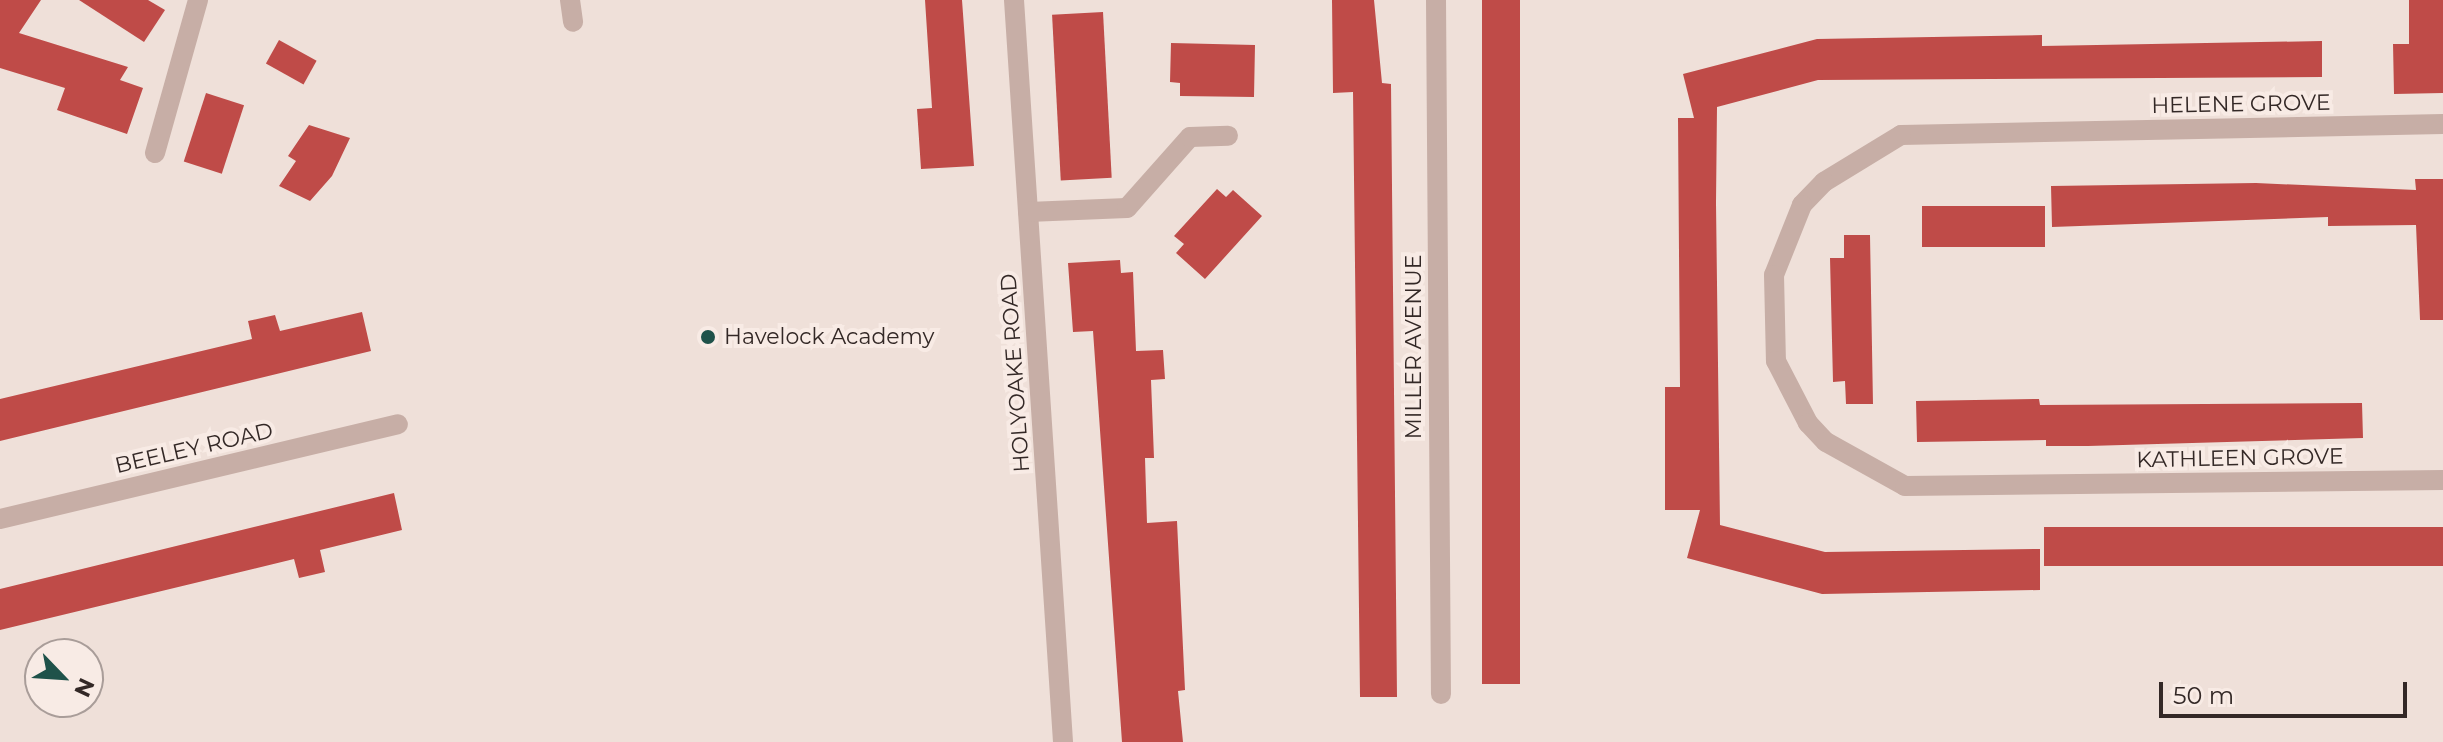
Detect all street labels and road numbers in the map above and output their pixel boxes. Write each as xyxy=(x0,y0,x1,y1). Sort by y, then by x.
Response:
street label: HELENE GROVE xyxy=(2151,89,2331,119)
street label: MILLER AVENUE xyxy=(1401,255,1427,439)
street label: HOLYOAKE ROAD xyxy=(995,273,1035,473)
street label: BEELEY ROAD xyxy=(112,417,276,479)
street label: KATHLEEN GROVE xyxy=(2136,443,2344,473)

